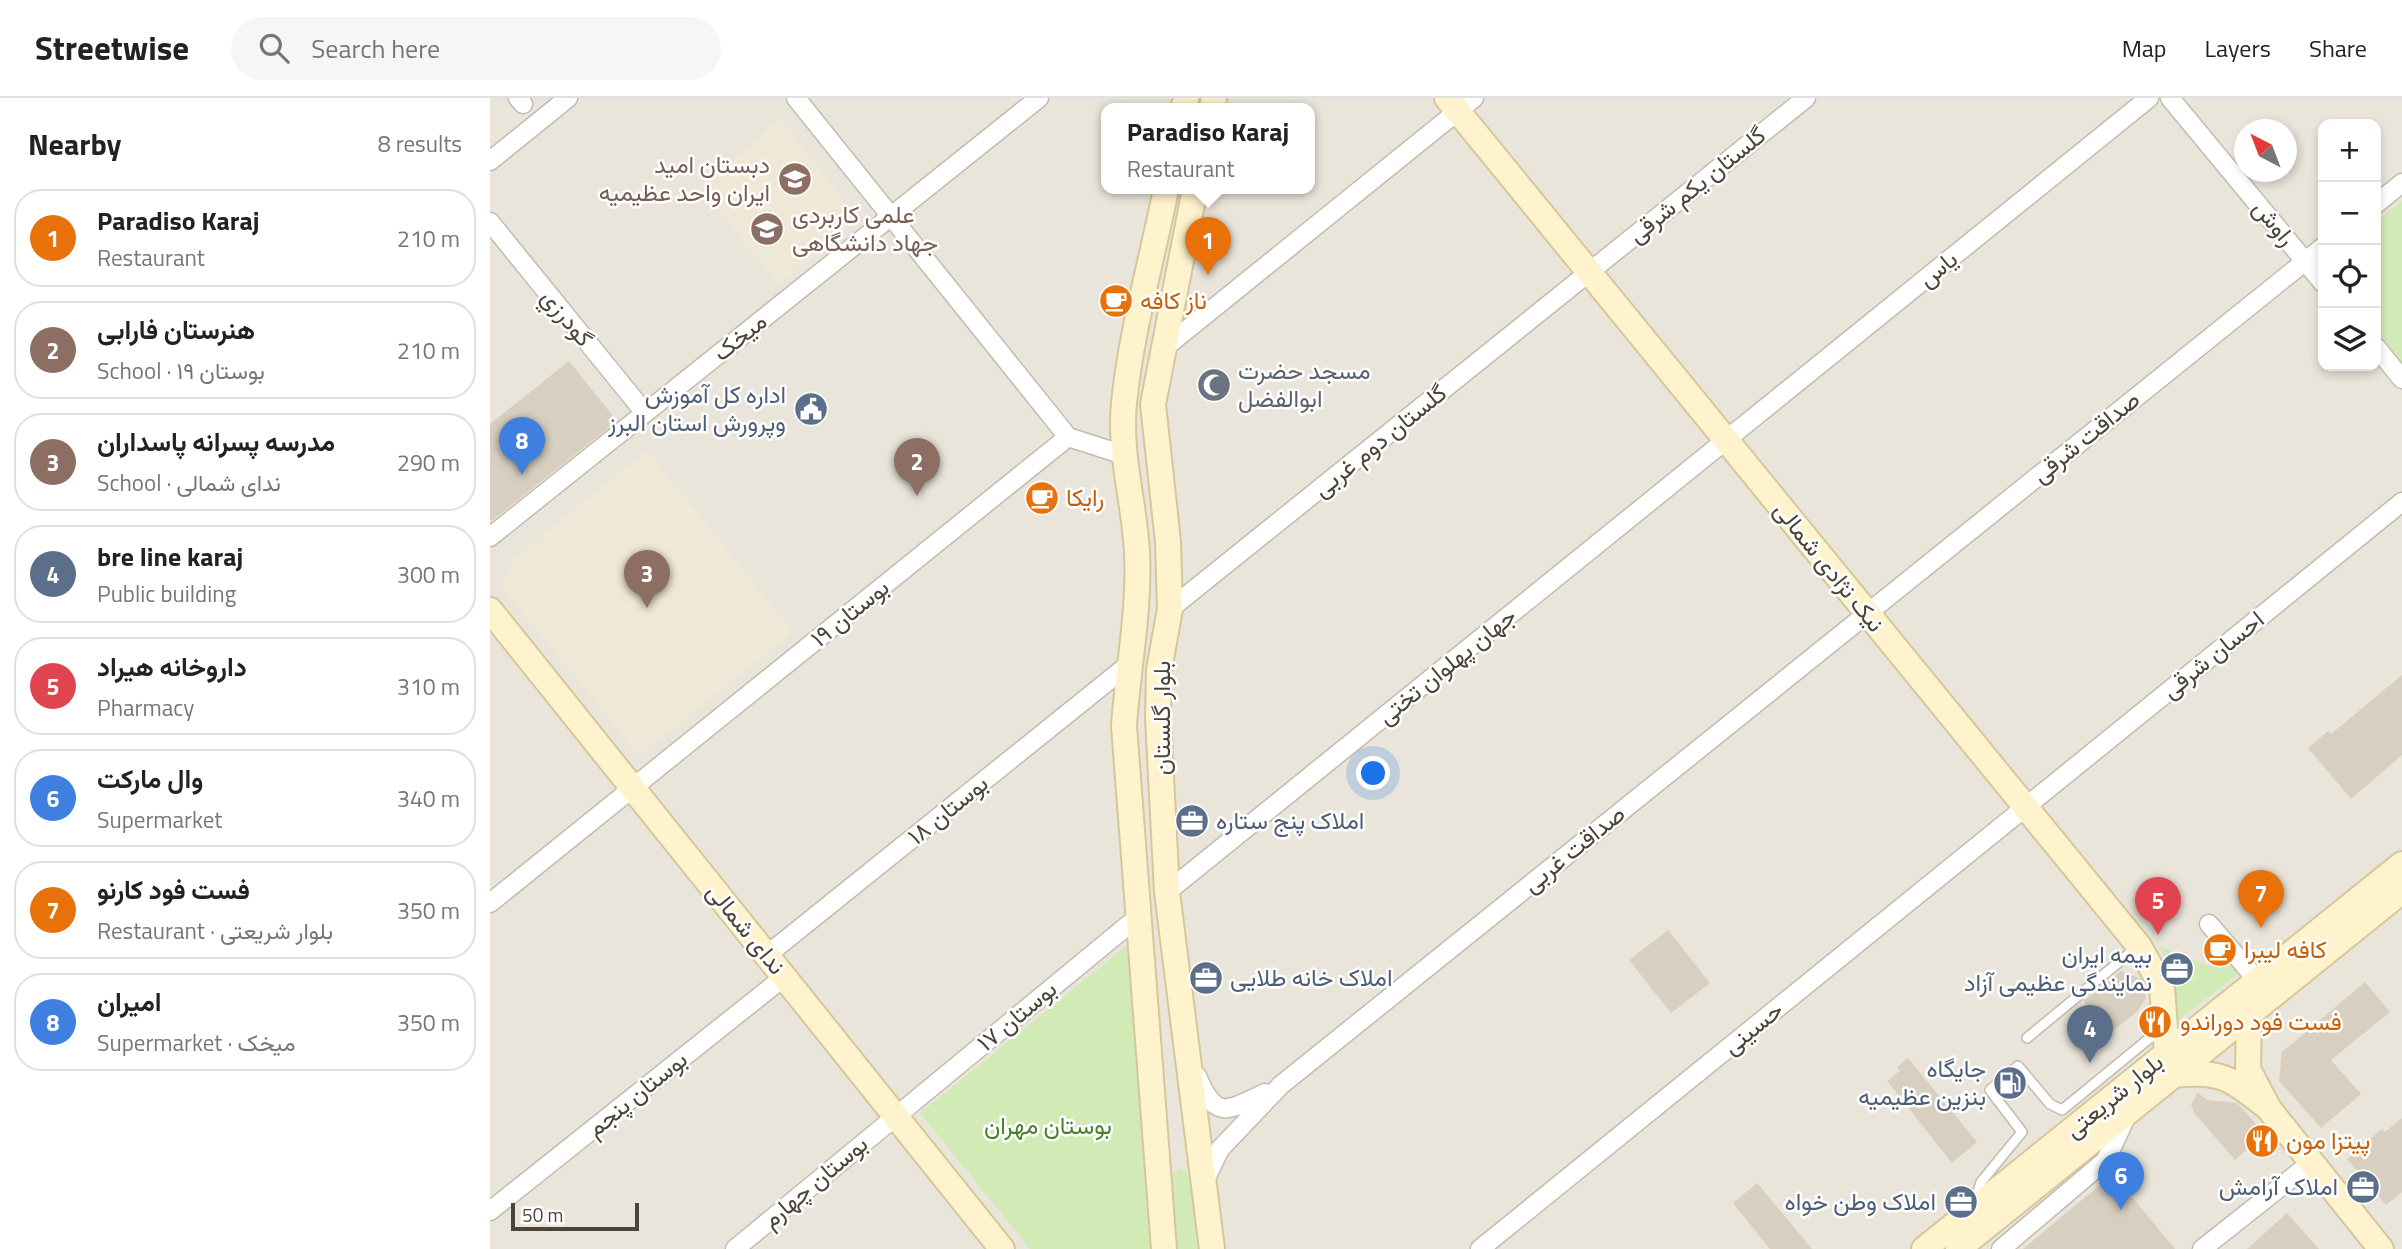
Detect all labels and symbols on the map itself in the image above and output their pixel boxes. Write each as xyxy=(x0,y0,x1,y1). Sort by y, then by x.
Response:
street label: گلستان یکم شرقی xyxy=(1619,117,1773,251)
north arrow xyxy=(2234,119,2297,182)
place label: دبستان امید ایران واحد عظیمیه xyxy=(599,146,770,210)
school or university icon: دبستان امید ایران واحد عظیمیه xyxy=(776,160,814,198)
street label: راوش xyxy=(2245,191,2305,254)
place label: علمی کاربردی جهاد دانشگاهی xyxy=(792,196,938,260)
school or university icon: علمی کاربردی جهاد دانشگاهی xyxy=(748,210,786,248)
pin: 1 xyxy=(1185,217,1231,275)
street label: یاس xyxy=(1910,241,1965,295)
street label: گودرزي xyxy=(532,280,602,356)
cafe icon: ناز کافه xyxy=(1097,282,1135,320)
place label: ناز کافه xyxy=(1140,282,1207,318)
street label: میخک xyxy=(705,303,774,369)
place label: مسجد حضرت ابوالفضل xyxy=(1238,352,1371,416)
mosque icon: مسجد حضرت ابوالفضل xyxy=(1195,366,1233,404)
street label: گلستان دوم غربی xyxy=(1305,375,1454,506)
place label: اداره کل آموزش وپرورش استان البرز xyxy=(607,376,786,440)
street label: صداقت شرقی xyxy=(2024,381,2147,491)
public building icon: اداره کل آموزش وپرورش استان البرز xyxy=(792,390,830,428)
pin: 8 xyxy=(499,417,545,475)
pin: 2 xyxy=(894,438,940,496)
cafe icon: رایکا xyxy=(1023,479,1061,517)
place label: رایکا xyxy=(1066,479,1104,515)
street label: نیک نژادی شمالی xyxy=(1766,493,1894,640)
pin: 3 xyxy=(624,550,670,608)
street label: بوستان ۱۹ xyxy=(802,569,897,655)
street label: جهان پهلوان تختی xyxy=(1369,598,1524,733)
street label: احسان شرقی xyxy=(2153,602,2271,707)
street label: بلوار گلستان xyxy=(1143,661,1179,775)
your location xyxy=(1356,756,1390,790)
street label: بوستان ۱۸ xyxy=(899,765,996,853)
street label: صداقت غربی xyxy=(1514,796,1633,901)
office icon: املاک پنج ستاره xyxy=(1173,802,1211,840)
place label: املاک پنج ستاره xyxy=(1216,802,1364,838)
pin: 7 xyxy=(2238,870,2284,928)
street label: ندای شمالی xyxy=(699,875,795,982)
pin: 5 xyxy=(2135,877,2181,935)
cafe icon: کافه لیبرا xyxy=(2201,931,2239,969)
place label: کافه لیبرا xyxy=(2244,931,2327,967)
place label: بیمه ایران نمایندگی عظیمی آزاد xyxy=(1964,936,2152,1000)
office icon: بیمه ایران نمایندگی عظیمی آزاد xyxy=(2158,950,2196,988)
office icon: املاک خانه طلایی xyxy=(1187,959,1225,997)
place label: املاک خانه طلایی xyxy=(1230,959,1392,995)
street label: بوستان ۱۷ xyxy=(969,971,1064,1059)
street label: حسینی xyxy=(1714,992,1790,1063)
restaurant icon: فست فود دوراندو xyxy=(2136,1003,2174,1041)
place label: فست فود دوراندو xyxy=(2180,1003,2342,1039)
pin: 4 xyxy=(2067,1005,2113,1063)
street label: بوستان پنجم xyxy=(578,1041,695,1145)
street label: بلوار شریعتی xyxy=(2056,1044,2171,1146)
place label: جایگاه بنزین عظیمیه xyxy=(1858,1050,1986,1114)
fuel station icon: جایگاه بنزین عظیمیه xyxy=(1991,1064,2029,1102)
park label: بوستان مهران xyxy=(984,1107,1112,1143)
restaurant icon: پیتزا مون xyxy=(2243,1122,2281,1160)
place label: پیتزا مون xyxy=(2286,1122,2370,1158)
street label: بوستان چهارم xyxy=(754,1126,875,1236)
pin: 6 xyxy=(2098,1152,2144,1210)
place label: املاک آرامش xyxy=(2219,1168,2338,1204)
office icon: املاک آرامش xyxy=(2344,1168,2382,1206)
place label: املاک وطن خواه xyxy=(1784,1183,1936,1219)
office icon: املاک وطن خواه xyxy=(1942,1183,1980,1221)
scale bar xyxy=(511,1200,639,1232)

